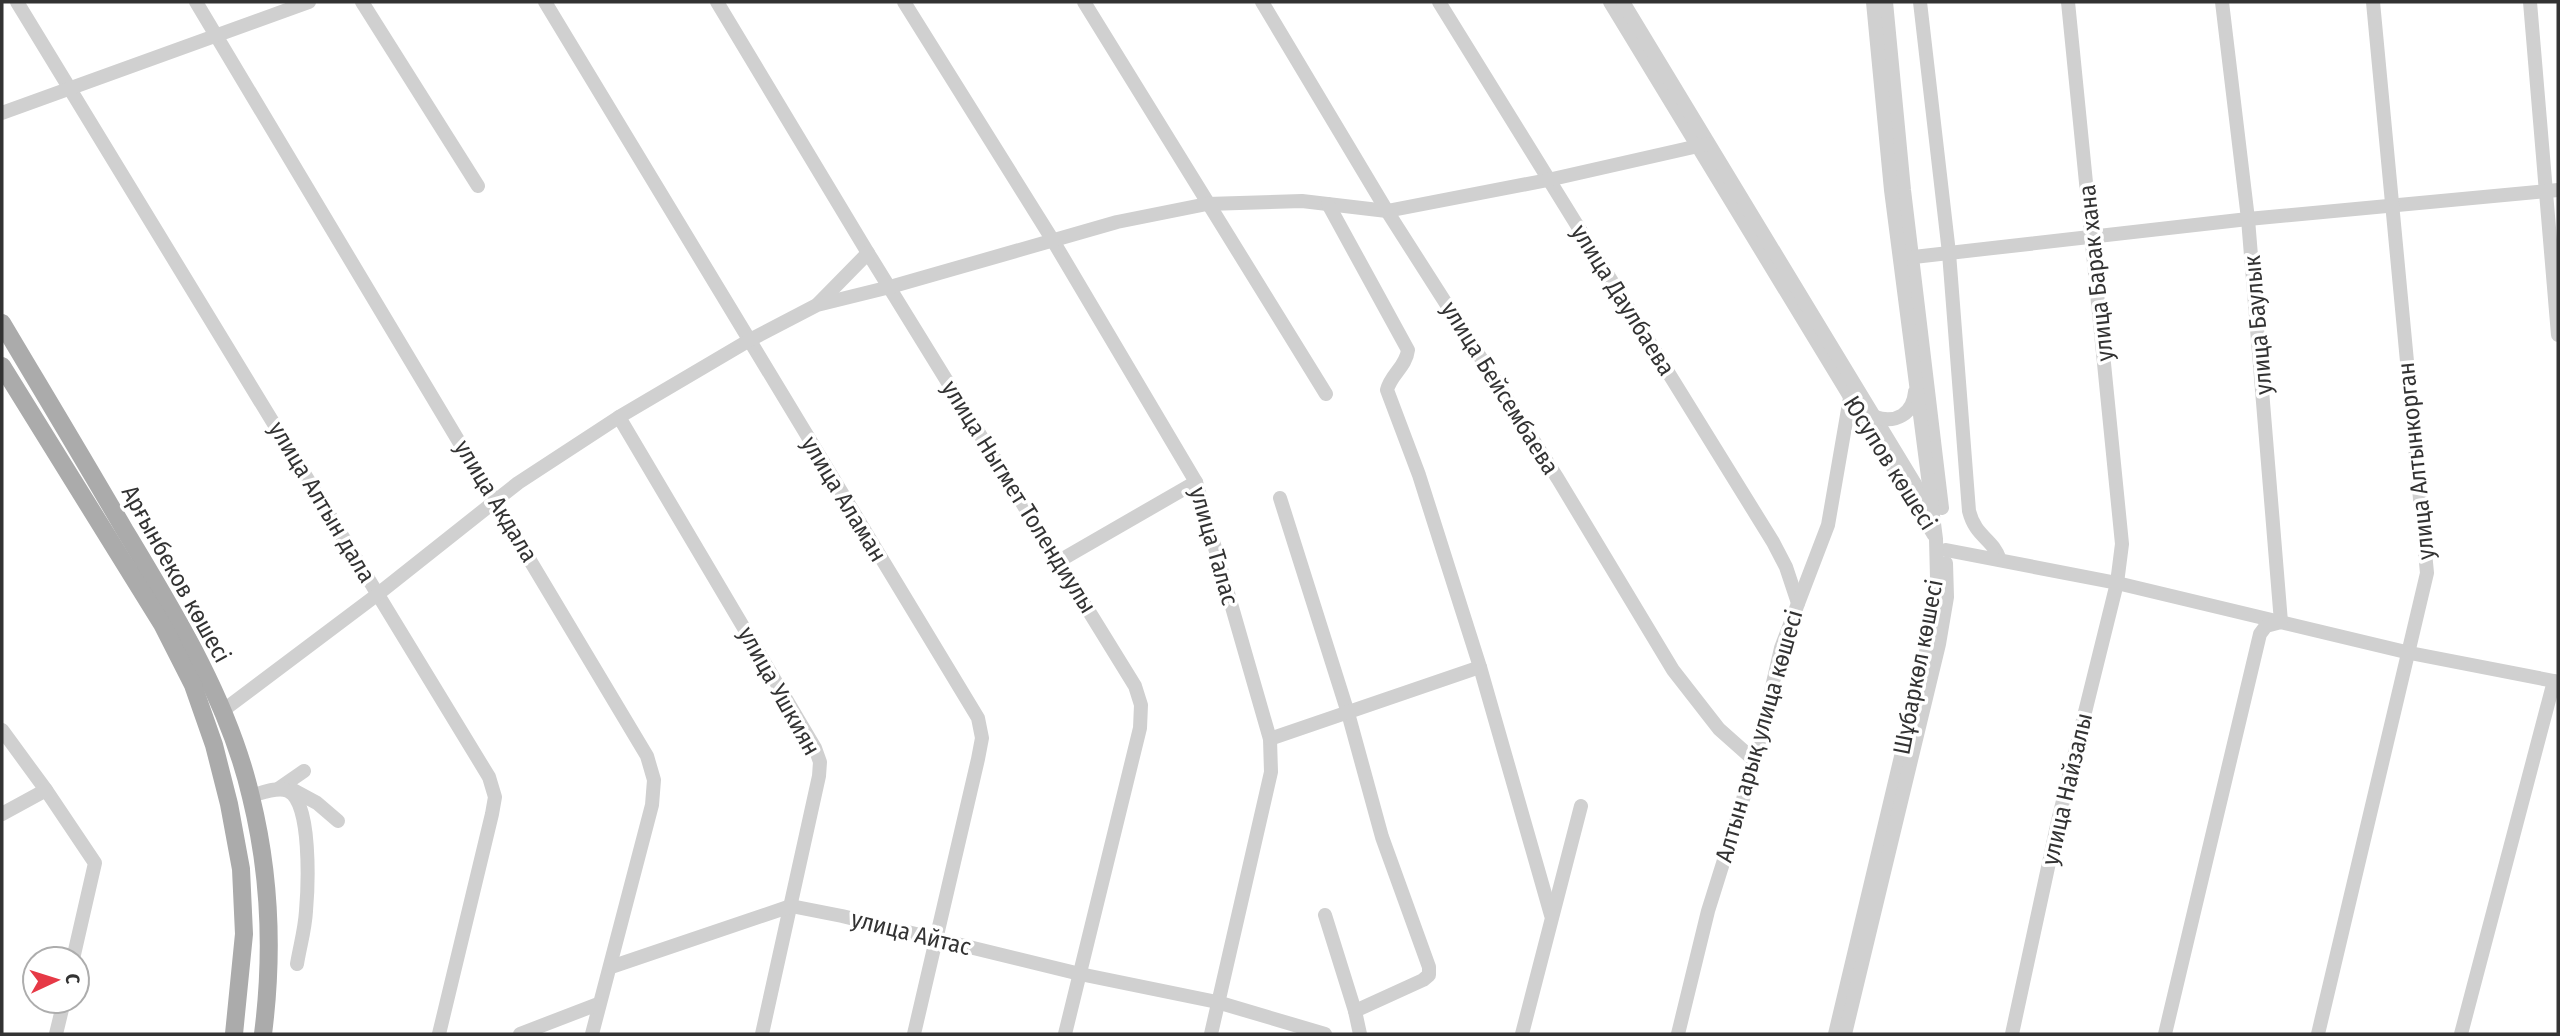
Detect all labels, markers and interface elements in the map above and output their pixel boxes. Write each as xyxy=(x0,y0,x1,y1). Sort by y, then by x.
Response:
street label: улица Барак хана xyxy=(2073,183,2119,363)
street label: улица Даулбаева xyxy=(1565,219,1681,381)
street label: улица Баулык xyxy=(2238,253,2278,396)
street label: улица Бейсембаева xyxy=(1435,296,1565,480)
street label: улица Алтынкорган xyxy=(2392,361,2440,561)
street label: улица Ныгмет Толендиулы xyxy=(936,375,1102,619)
street label: Юсупов көшесі xyxy=(1838,391,1942,535)
street label: улица Алтын дала xyxy=(263,416,381,588)
street label: улица Аламан xyxy=(796,431,892,567)
street label: улица Акдала xyxy=(449,435,543,567)
street label: Арғынбеков көшесі xyxy=(116,480,236,668)
street label: улица Талас xyxy=(1184,484,1244,608)
street label: Шұбаркөл көшесі xyxy=(1887,577,1949,757)
street label: Алтын арық улица көшесі xyxy=(1710,607,1808,865)
street label: улица Ушкиян xyxy=(732,622,826,760)
street label: улица Найзалы xyxy=(2036,710,2098,868)
street label: улица Айтас xyxy=(848,905,974,961)
north arrow xyxy=(21,945,91,1015)
text: С xyxy=(61,973,84,985)

